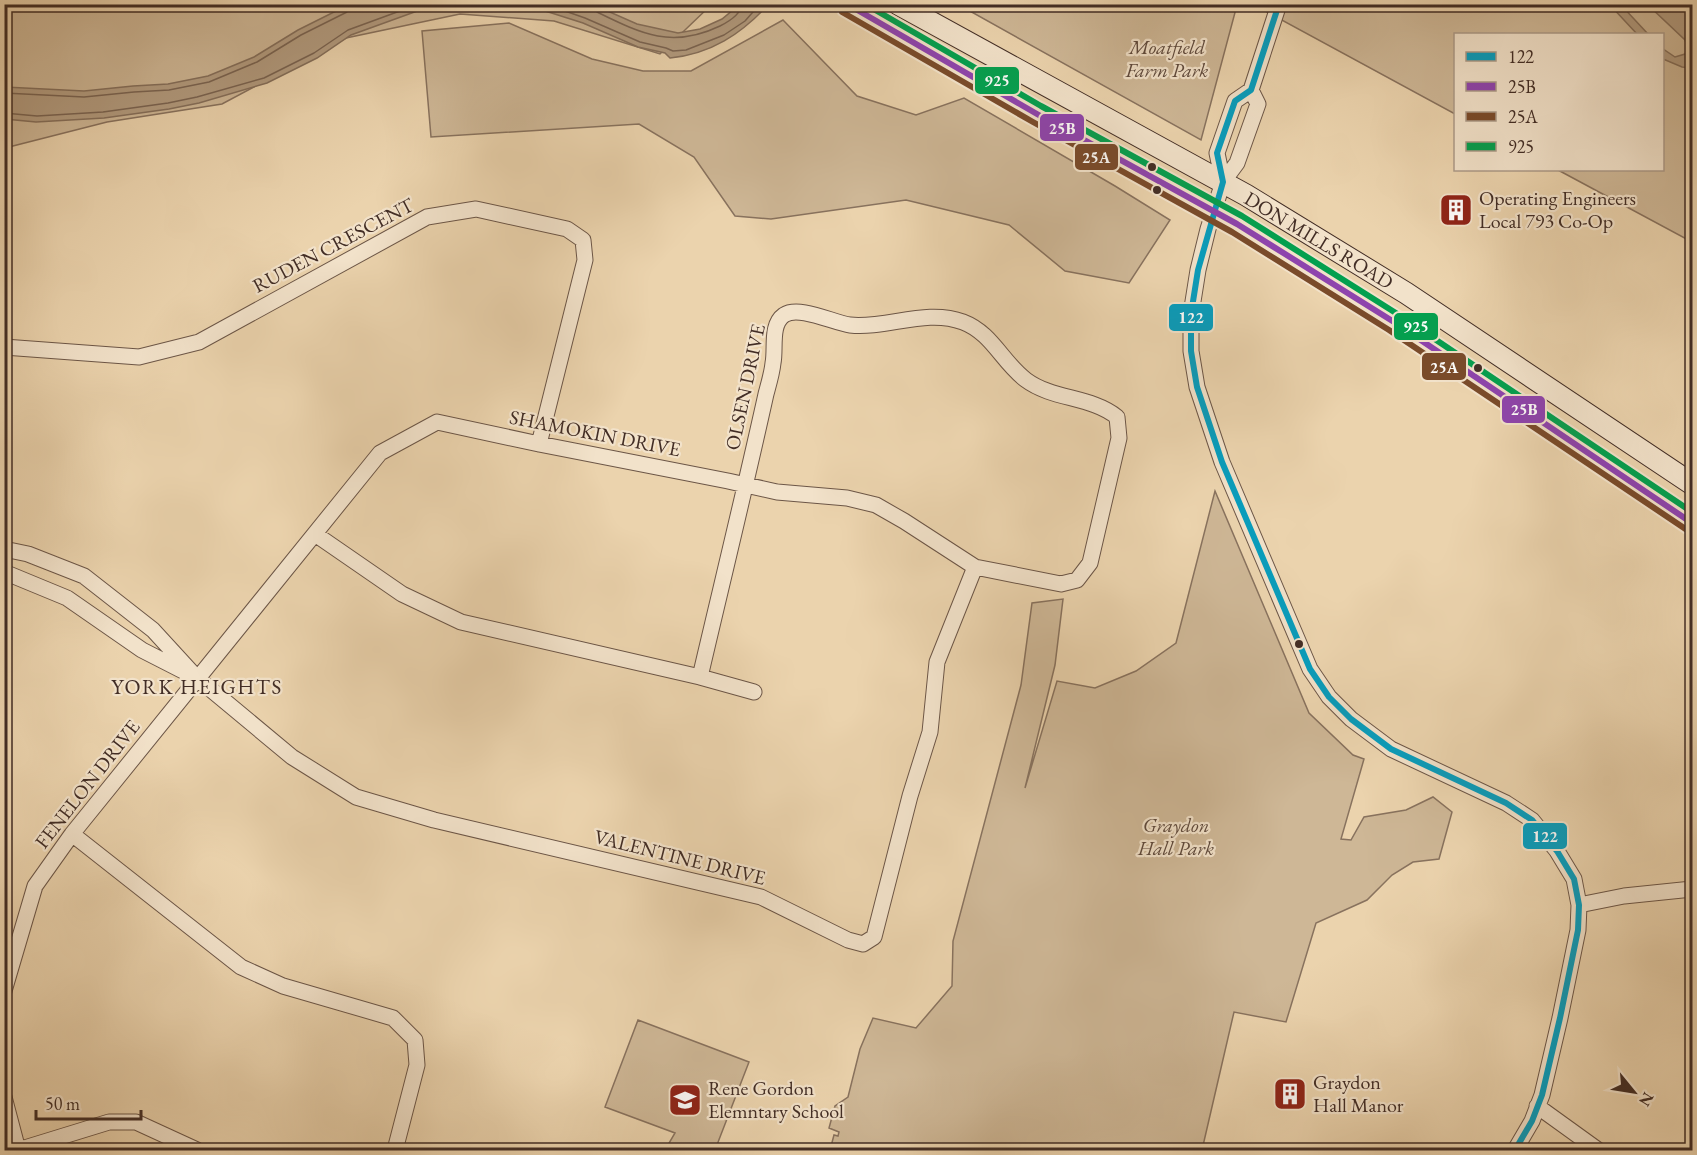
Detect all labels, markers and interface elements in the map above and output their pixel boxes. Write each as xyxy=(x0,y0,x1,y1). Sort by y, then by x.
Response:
legend xyxy=(1454,33,1664,171)
park label: Moatfield Farm Park xyxy=(1125,34,1208,83)
text: 122 xyxy=(1508,45,1534,68)
line badge: 925 xyxy=(974,66,1020,95)
text: 925 xyxy=(984,70,1010,91)
text: 25B xyxy=(1508,75,1536,98)
text: 25A xyxy=(1508,105,1538,128)
line badge: 25B xyxy=(1039,113,1085,142)
text: 25B xyxy=(1049,118,1075,139)
text: 925 xyxy=(1508,135,1534,158)
line badge: 25A xyxy=(1074,143,1119,171)
text: 25A xyxy=(1082,147,1111,168)
unlabelled marker xyxy=(1146,161,1158,173)
unlabelled marker xyxy=(1151,184,1163,196)
street label: DON MILLS ROAD xyxy=(1240,185,1398,295)
place label: Operating Engineers Local 793 Co-Op xyxy=(1479,185,1636,234)
street label: RUDEN CRESCENT xyxy=(248,191,419,298)
building icon: Operating Engineers Local 793 Co-Op xyxy=(1438,192,1474,228)
line badge: 122 xyxy=(1168,303,1214,332)
text: 122 xyxy=(1178,307,1204,328)
line badge: 925 xyxy=(1393,312,1439,341)
text: 925 xyxy=(1403,316,1429,337)
street label: OLSEN DRIVE xyxy=(719,322,771,452)
line badge: 25A xyxy=(1421,352,1467,381)
text: 25A xyxy=(1430,357,1459,378)
unlabelled marker xyxy=(1472,362,1484,374)
line badge: 25B xyxy=(1501,395,1546,424)
text: 25B xyxy=(1511,399,1537,420)
street label: SHAMOKIN DRIVE xyxy=(507,404,683,462)
unlabelled marker xyxy=(1293,638,1305,650)
district label: YORK HEIGHTS xyxy=(111,673,283,700)
street label: FENELON DRIVE xyxy=(29,714,145,854)
park label: Graydon Hall Park xyxy=(1137,812,1214,861)
line badge: 122 xyxy=(1522,822,1568,850)
street label: VALENTINE DRIVE xyxy=(592,823,768,891)
text: 122 xyxy=(1532,826,1558,847)
north arrow xyxy=(1604,1062,1664,1122)
place label: Graydon Hall Manor xyxy=(1313,1069,1404,1118)
place label: Rene Gordon Elemntary School xyxy=(708,1075,844,1124)
building icon: Graydon Hall Manor xyxy=(1272,1076,1308,1112)
school or university icon: Rene Gordon Elemntary School xyxy=(667,1082,703,1118)
scale bar xyxy=(36,1083,141,1121)
text: N xyxy=(1634,1088,1659,1110)
text: 50 m xyxy=(45,1092,80,1115)

